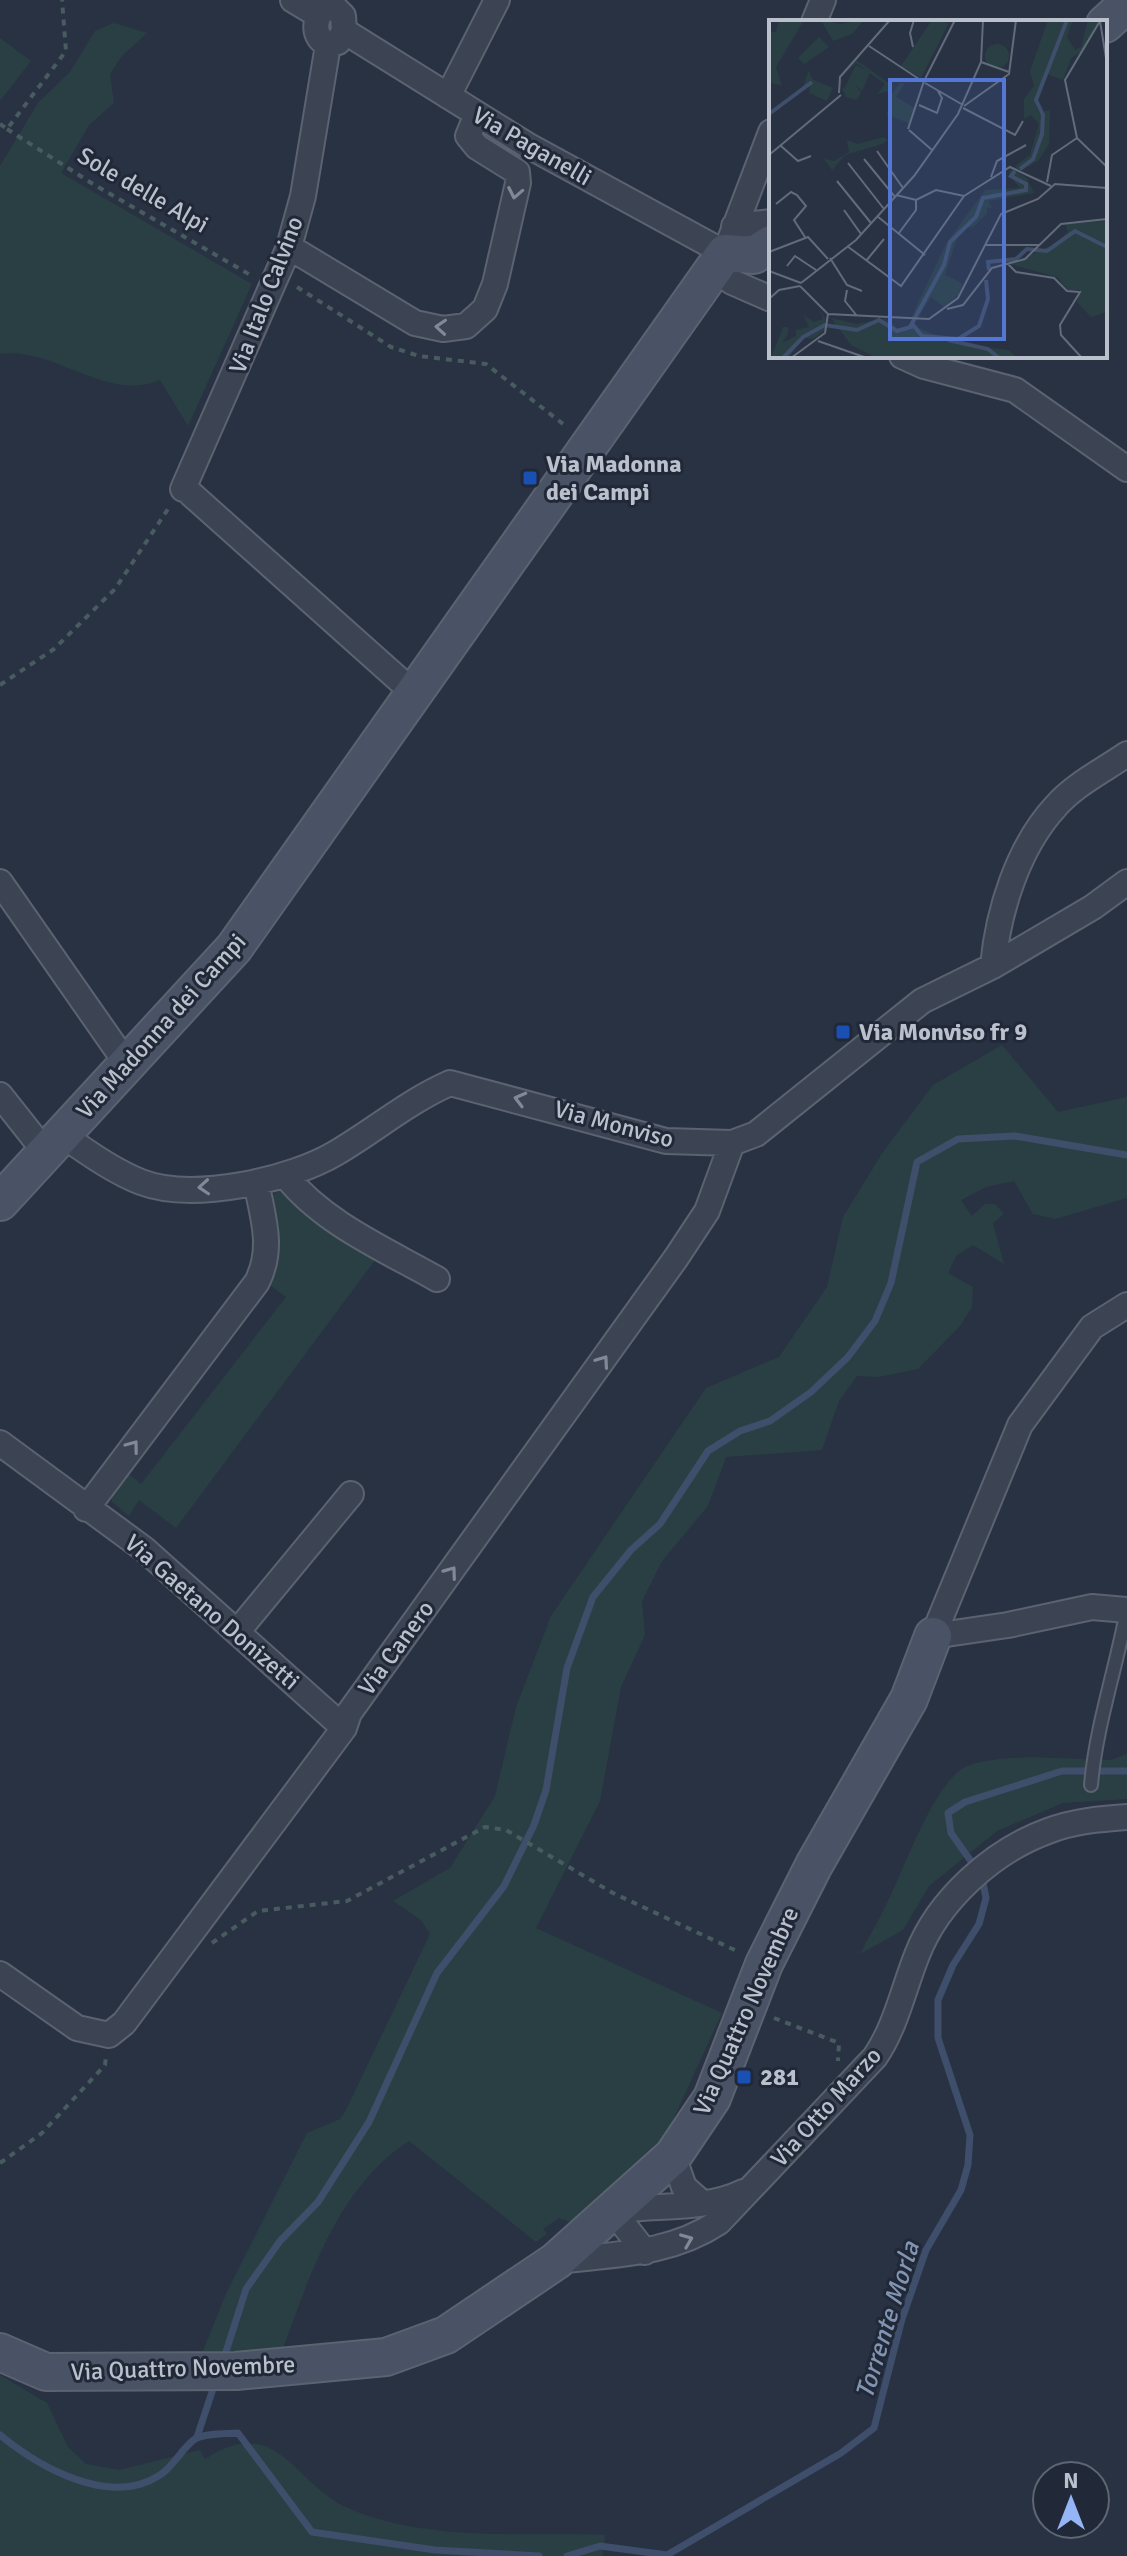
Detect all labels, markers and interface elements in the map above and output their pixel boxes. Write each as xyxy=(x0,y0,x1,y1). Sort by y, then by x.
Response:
inset map xyxy=(769,20,1107,358)
street label: Via Paganelli xyxy=(467,100,597,192)
street label: Sole delle Alpi xyxy=(72,140,214,240)
one-way arrow xyxy=(507,186,524,200)
street label: Via Italo Calvino xyxy=(222,212,310,378)
one-way arrow xyxy=(434,318,446,335)
place label: Via Madonna dei Campi xyxy=(546,449,682,507)
marker: Via Madonna dei Campi xyxy=(521,469,539,487)
street label: Via Madonna dei Campi xyxy=(70,927,252,1125)
place label: Via Monviso fr 9 xyxy=(859,1017,1027,1047)
marker: Via Monviso fr 9 xyxy=(834,1023,852,1041)
one-way arrow xyxy=(513,1092,527,1109)
street label: Via Monviso xyxy=(551,1094,677,1154)
one-way arrow xyxy=(197,1178,210,1195)
one-way arrow xyxy=(593,1355,607,1370)
one-way arrow xyxy=(123,1440,138,1455)
street label: Via Gaetano Donizetti xyxy=(118,1528,306,1696)
one-way arrow xyxy=(441,1566,456,1581)
street label: Via Canero xyxy=(351,1595,441,1701)
street label: Via Quattro Novembre xyxy=(687,1902,805,2120)
street label: Via Otto Marzo xyxy=(764,2041,888,2173)
place label: 281 xyxy=(760,2062,799,2092)
marker: 281 xyxy=(735,2068,753,2086)
one-way arrow xyxy=(679,2233,693,2250)
water label: Torrente Morla xyxy=(849,2237,927,2403)
street label: Via Quattro Novembre xyxy=(70,2349,296,2387)
north arrow xyxy=(1031,2460,1111,2540)
text: N xyxy=(1063,2467,1079,2494)

